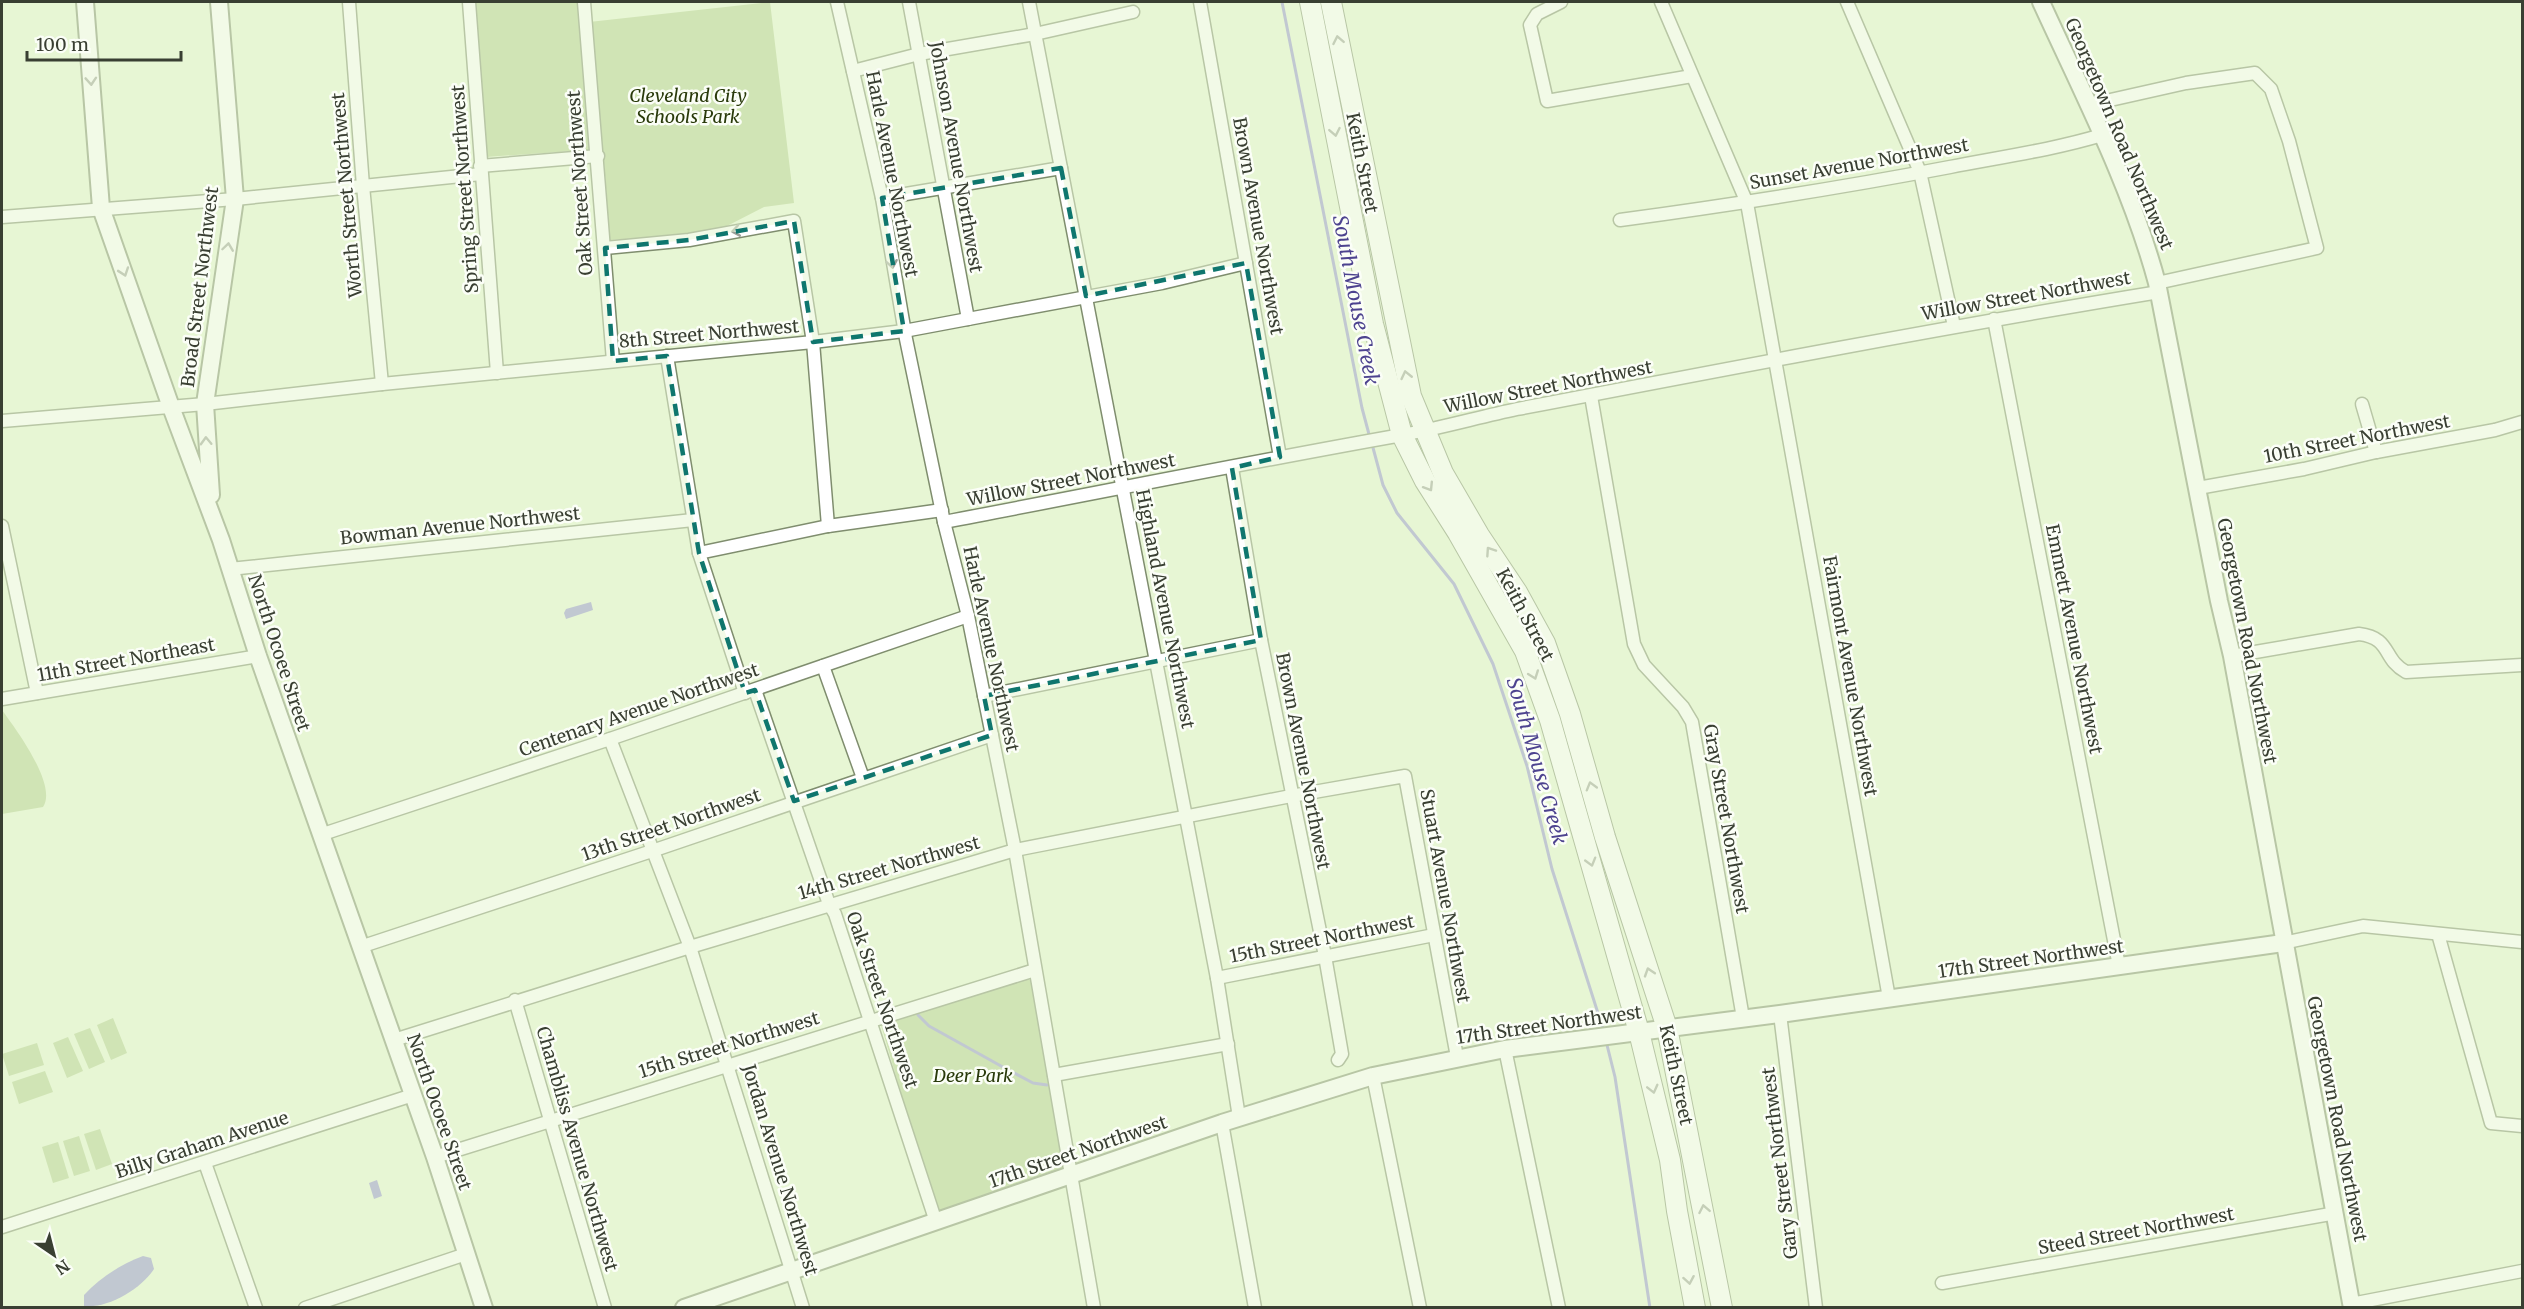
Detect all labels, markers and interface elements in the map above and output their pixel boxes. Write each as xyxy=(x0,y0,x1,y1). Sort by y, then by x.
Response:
street label: Georgetown Road Northwest xyxy=(2060,14,2179,253)
scale bar xyxy=(27,24,182,62)
text: 100 m xyxy=(36,33,89,56)
one-way arrow xyxy=(1332,35,1345,45)
street label: Johnson Avenue Northwest xyxy=(925,38,988,274)
street label: Harle Avenue Northwest xyxy=(861,69,924,279)
one-way arrow xyxy=(84,76,97,85)
street label: Spring Street Northwest xyxy=(446,84,483,294)
park label: Cleveland City Schools Park xyxy=(629,84,747,128)
street label: Oak Street Northwest xyxy=(562,90,597,276)
street label: Worth Street Northwest xyxy=(326,92,367,300)
street label: Keith Street xyxy=(1341,111,1384,215)
street label: Brown Avenue Northwest xyxy=(1228,115,1289,337)
one-way arrow xyxy=(1328,127,1341,137)
street label: Sunset Avenue Northwest xyxy=(1748,133,1970,194)
street label: Broad Street Northwest xyxy=(176,185,223,389)
water label: South Mouse Creek xyxy=(1328,213,1385,387)
one-way arrow xyxy=(732,225,741,237)
one-way arrow xyxy=(221,243,233,252)
one-way arrow xyxy=(885,259,898,269)
one-way arrow xyxy=(116,266,129,277)
street label: Willow Street Northwest xyxy=(1919,266,2132,325)
street label: 8th Street Northwest xyxy=(618,314,800,353)
street label: Willow Street Northwest xyxy=(1441,355,1654,418)
one-way arrow xyxy=(1400,370,1413,380)
street label: 10th Street Northwest xyxy=(2262,409,2452,468)
one-way arrow xyxy=(200,436,213,445)
street label: Willow Street Northwest xyxy=(964,448,1177,511)
one-way arrow xyxy=(1421,481,1433,491)
street label: Highland Avenue Northwest xyxy=(1131,487,1200,731)
street label: Bowman Avenue Northwest xyxy=(339,501,581,550)
street label: Georgetown Road Northwest xyxy=(2212,516,2283,766)
street label: Emmett Avenue Northwest xyxy=(2041,522,2108,756)
street label: Harle Avenue Northwest xyxy=(958,544,1025,754)
one-way arrow xyxy=(1486,547,1497,558)
street label: Fairmont Avenue Northwest xyxy=(1818,554,1883,798)
street label: Keith Street xyxy=(1491,564,1560,665)
street label: North Ocoee Street xyxy=(243,571,316,734)
street label: 11th Street Northeast xyxy=(35,633,217,686)
street label: Brown Avenue Northwest xyxy=(1271,650,1336,871)
street label: Centenary Avenue Northwest xyxy=(516,658,762,761)
one-way arrow xyxy=(1526,669,1539,680)
water label: South Mouse Creek xyxy=(1502,675,1573,847)
street label: Gray Street Northwest xyxy=(1699,722,1754,915)
one-way arrow xyxy=(1585,782,1598,792)
street label: 13th Street Northwest xyxy=(578,783,763,866)
street label: Stuart Avenue Northwest xyxy=(1415,787,1476,1005)
street label: 14th Street Northwest xyxy=(795,831,982,904)
one-way arrow xyxy=(1583,856,1596,866)
street label: Oak Street Northwest xyxy=(841,908,924,1091)
street label: 15th Street Northwest xyxy=(1228,909,1416,968)
street label: 17th Street Northwest xyxy=(1937,934,2125,983)
one-way arrow xyxy=(1644,967,1656,978)
street label: Georgetown Road Northwest xyxy=(2302,994,2373,1244)
street label: 17th Street Northwest xyxy=(1455,1000,1643,1049)
street label: 15th Street Northwest xyxy=(636,1006,822,1083)
street label: Keith Street xyxy=(1655,1023,1698,1127)
street label: Chambliss Avenue Northwest xyxy=(531,1024,623,1274)
street label: North Ocoee Street xyxy=(402,1031,477,1193)
street label: Jordan Avenue Northwest xyxy=(737,1060,824,1278)
park label: Deer Park xyxy=(932,1064,1013,1087)
street label: Gary Street Northwest xyxy=(1756,1066,1803,1260)
one-way arrow xyxy=(1645,1083,1658,1093)
street label: Billy Graham Avenue xyxy=(112,1106,291,1183)
street label: 17th Street Northwest xyxy=(986,1110,1170,1193)
street label: Steed Street Northwest xyxy=(2036,1202,2236,1259)
one-way arrow xyxy=(1698,1204,1711,1214)
north arrow xyxy=(24,1225,84,1285)
text: N xyxy=(51,1255,74,1279)
one-way arrow xyxy=(1683,1275,1695,1285)

